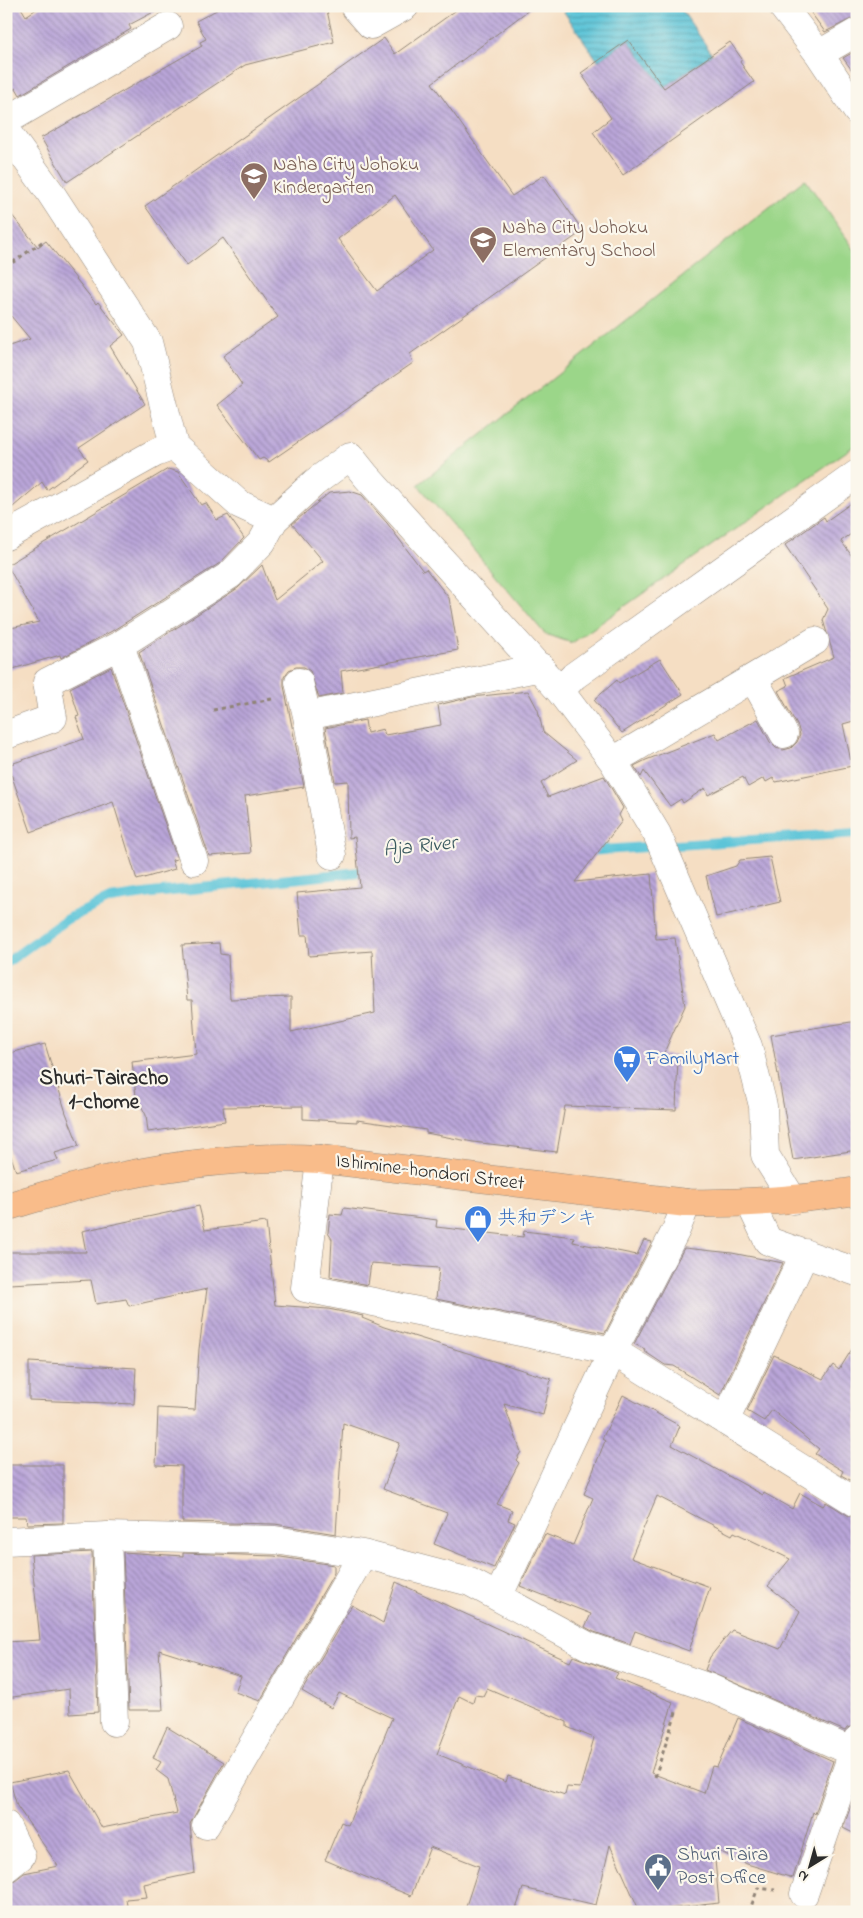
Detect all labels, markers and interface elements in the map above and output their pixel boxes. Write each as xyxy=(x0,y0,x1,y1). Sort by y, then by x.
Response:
place label: Naha City Johoku Kindergarten xyxy=(273,151,419,204)
school or university icon: Naha City Johoku Kindergarten xyxy=(239,161,269,200)
place label: Naha City Johoku Elementary School xyxy=(502,214,655,266)
school or university icon: Naha City Johoku Elementary School xyxy=(468,225,498,264)
water label: Aja River xyxy=(382,828,461,866)
supermarket icon: FamilyMart xyxy=(612,1044,642,1083)
place label: FamilyMart xyxy=(645,1045,739,1074)
district label: Shuri-Tairacho 1-chome xyxy=(40,1064,168,1118)
street label: Ishimine-hondori Street xyxy=(334,1147,526,1199)
shop icon: 共和デンキ xyxy=(463,1204,493,1243)
place label: 共和デンキ xyxy=(497,1205,597,1234)
north arrow xyxy=(786,1840,836,1890)
place label: Shuri Taira Post Office xyxy=(677,1841,768,1893)
public building icon: Shuri Taira Post Office xyxy=(643,1852,673,1891)
text: N xyxy=(793,1864,813,1886)

